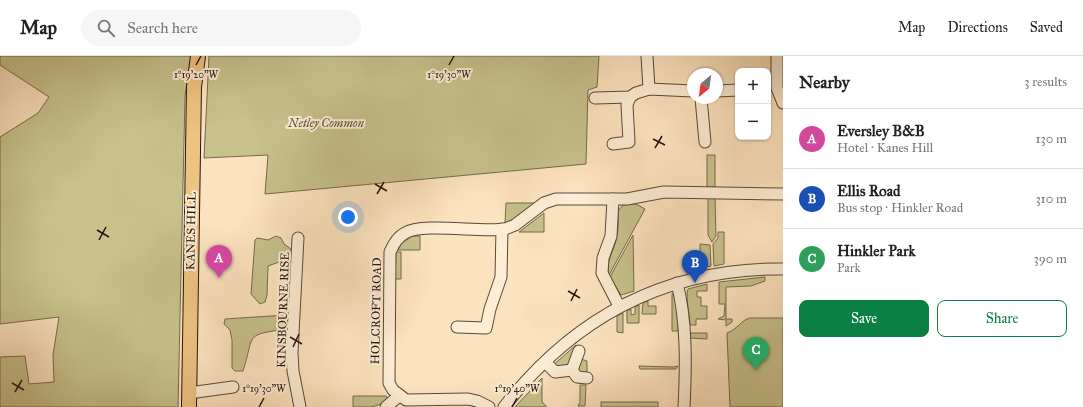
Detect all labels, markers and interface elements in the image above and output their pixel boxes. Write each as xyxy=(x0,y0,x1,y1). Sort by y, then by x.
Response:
search box xyxy=(81,10,361,46)
text: Map xyxy=(20,16,57,39)
icon: search xyxy=(95,17,117,39)
text: Search here xyxy=(127,19,198,37)
text: Map xyxy=(898,19,925,36)
text: Directions xyxy=(947,19,1008,36)
text: Saved xyxy=(1030,19,1063,36)
north arrow xyxy=(687,68,723,104)
map controls xyxy=(735,68,771,140)
button: + xyxy=(735,68,771,104)
text: 1°19'20"W xyxy=(174,69,219,81)
text: 1°19'30"W xyxy=(427,69,471,81)
text: Nearby xyxy=(799,72,850,93)
text: 3 results xyxy=(1024,74,1067,90)
button: − xyxy=(735,104,771,140)
park label: Netley Common xyxy=(287,116,365,130)
text: Eversley B&B xyxy=(837,122,925,140)
text: A xyxy=(808,131,816,147)
text: 130 m xyxy=(1035,131,1067,147)
text: Hotel · Kanes Hill xyxy=(837,140,933,156)
text: Ellis Road xyxy=(837,182,901,200)
text: B xyxy=(808,191,816,207)
text: 310 m xyxy=(1035,191,1067,207)
street label: KANES HILL xyxy=(183,192,199,270)
text: Bus stop · Hinkler Road xyxy=(837,200,963,216)
your location xyxy=(338,207,358,227)
text: Hinkler Park xyxy=(837,242,915,260)
pin: A xyxy=(206,245,232,278)
pin: B xyxy=(682,250,708,283)
street label: KINSBOURNE RISE xyxy=(274,251,292,368)
text: C xyxy=(808,251,816,267)
text: 390 m xyxy=(1034,251,1067,267)
street label: HOLCROFT ROAD xyxy=(368,257,384,365)
text: Park xyxy=(837,260,861,276)
button: Save xyxy=(799,300,929,337)
button: Share xyxy=(937,300,1067,337)
pin: C xyxy=(743,337,769,370)
text: 1°19'30"W xyxy=(242,383,286,395)
text: 1°19'40"W xyxy=(495,383,540,395)

